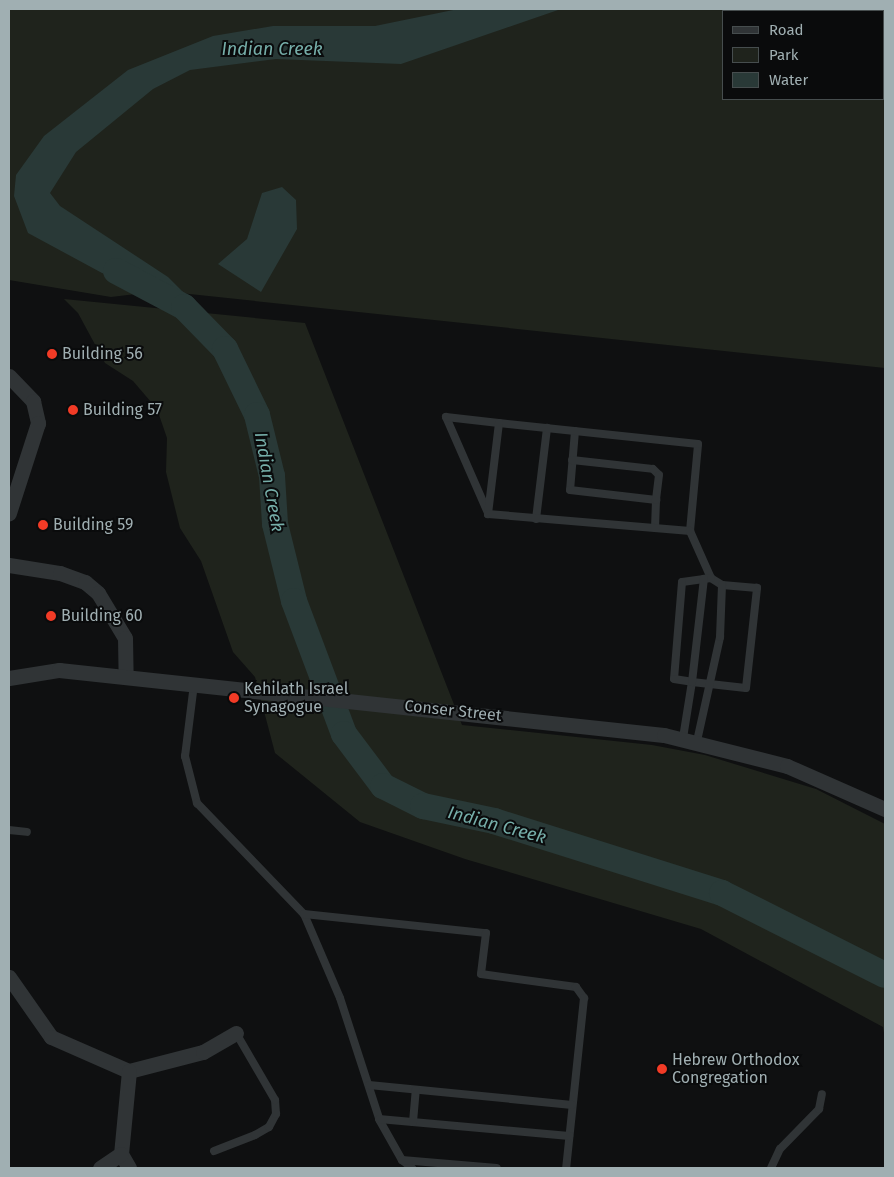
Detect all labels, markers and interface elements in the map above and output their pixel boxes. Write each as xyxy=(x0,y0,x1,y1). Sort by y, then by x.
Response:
legend xyxy=(722,10,884,100)
text: Road xyxy=(769,21,804,39)
water label: Indian Creek xyxy=(222,38,322,60)
text: Park xyxy=(769,46,799,64)
text: Water xyxy=(769,71,808,89)
place label: Building 56 xyxy=(62,344,143,364)
marker: Building 56 xyxy=(46,348,58,360)
place label: Building 57 xyxy=(83,400,162,420)
marker: Building 57 xyxy=(67,404,79,416)
water label: Indian Creek xyxy=(250,430,288,534)
place label: Building 59 xyxy=(53,515,133,535)
marker: Building 59 xyxy=(37,519,49,531)
place label: Building 60 xyxy=(61,606,143,626)
marker: Building 60 xyxy=(45,610,57,622)
place label: Kehilath Israel Synagogue xyxy=(244,679,348,717)
marker: Kehilath Israel Synagogue xyxy=(228,692,240,704)
street label: Conser Street xyxy=(404,696,502,726)
water label: Indian Creek xyxy=(445,801,549,849)
place label: Hebrew Orthodox Congregation xyxy=(672,1050,800,1088)
marker: Hebrew Orthodox Congregation xyxy=(656,1063,668,1075)

